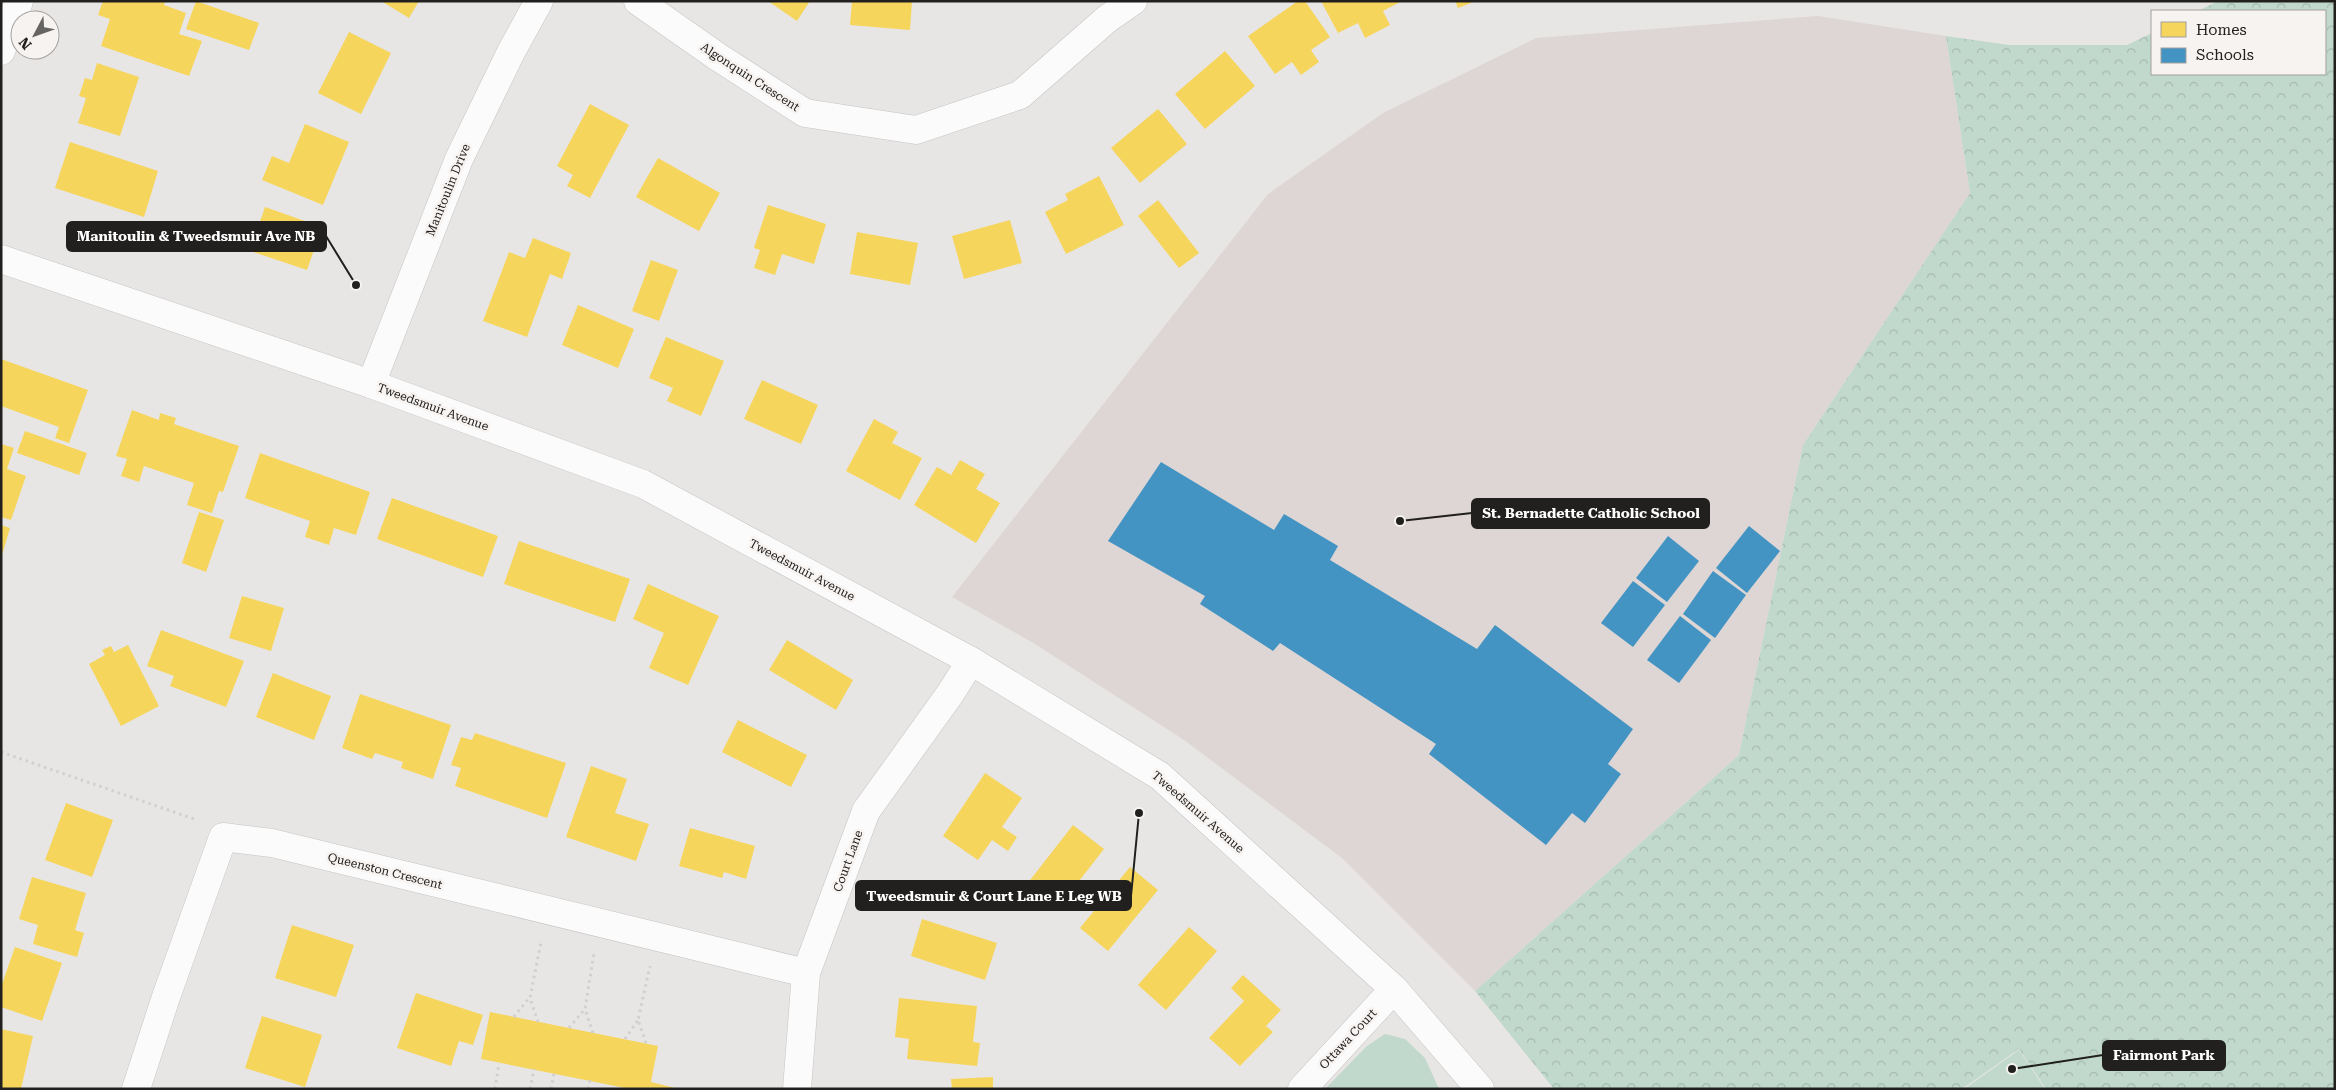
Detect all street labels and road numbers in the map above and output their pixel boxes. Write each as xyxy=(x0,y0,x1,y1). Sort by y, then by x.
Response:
street label: Algonquin Crescent xyxy=(698,40,802,114)
street label: Manitoulin Drive xyxy=(423,141,473,238)
street label: Tweedsmuir Avenue xyxy=(375,380,491,434)
street label: Tweedsmuir Avenue xyxy=(747,536,858,604)
street label: Tweedsmuir Avenue xyxy=(1149,768,1247,856)
street label: Court Lane xyxy=(830,828,866,894)
street label: Queenston Crescent xyxy=(326,850,444,892)
street label: Ottawa Court xyxy=(1317,1006,1380,1072)

